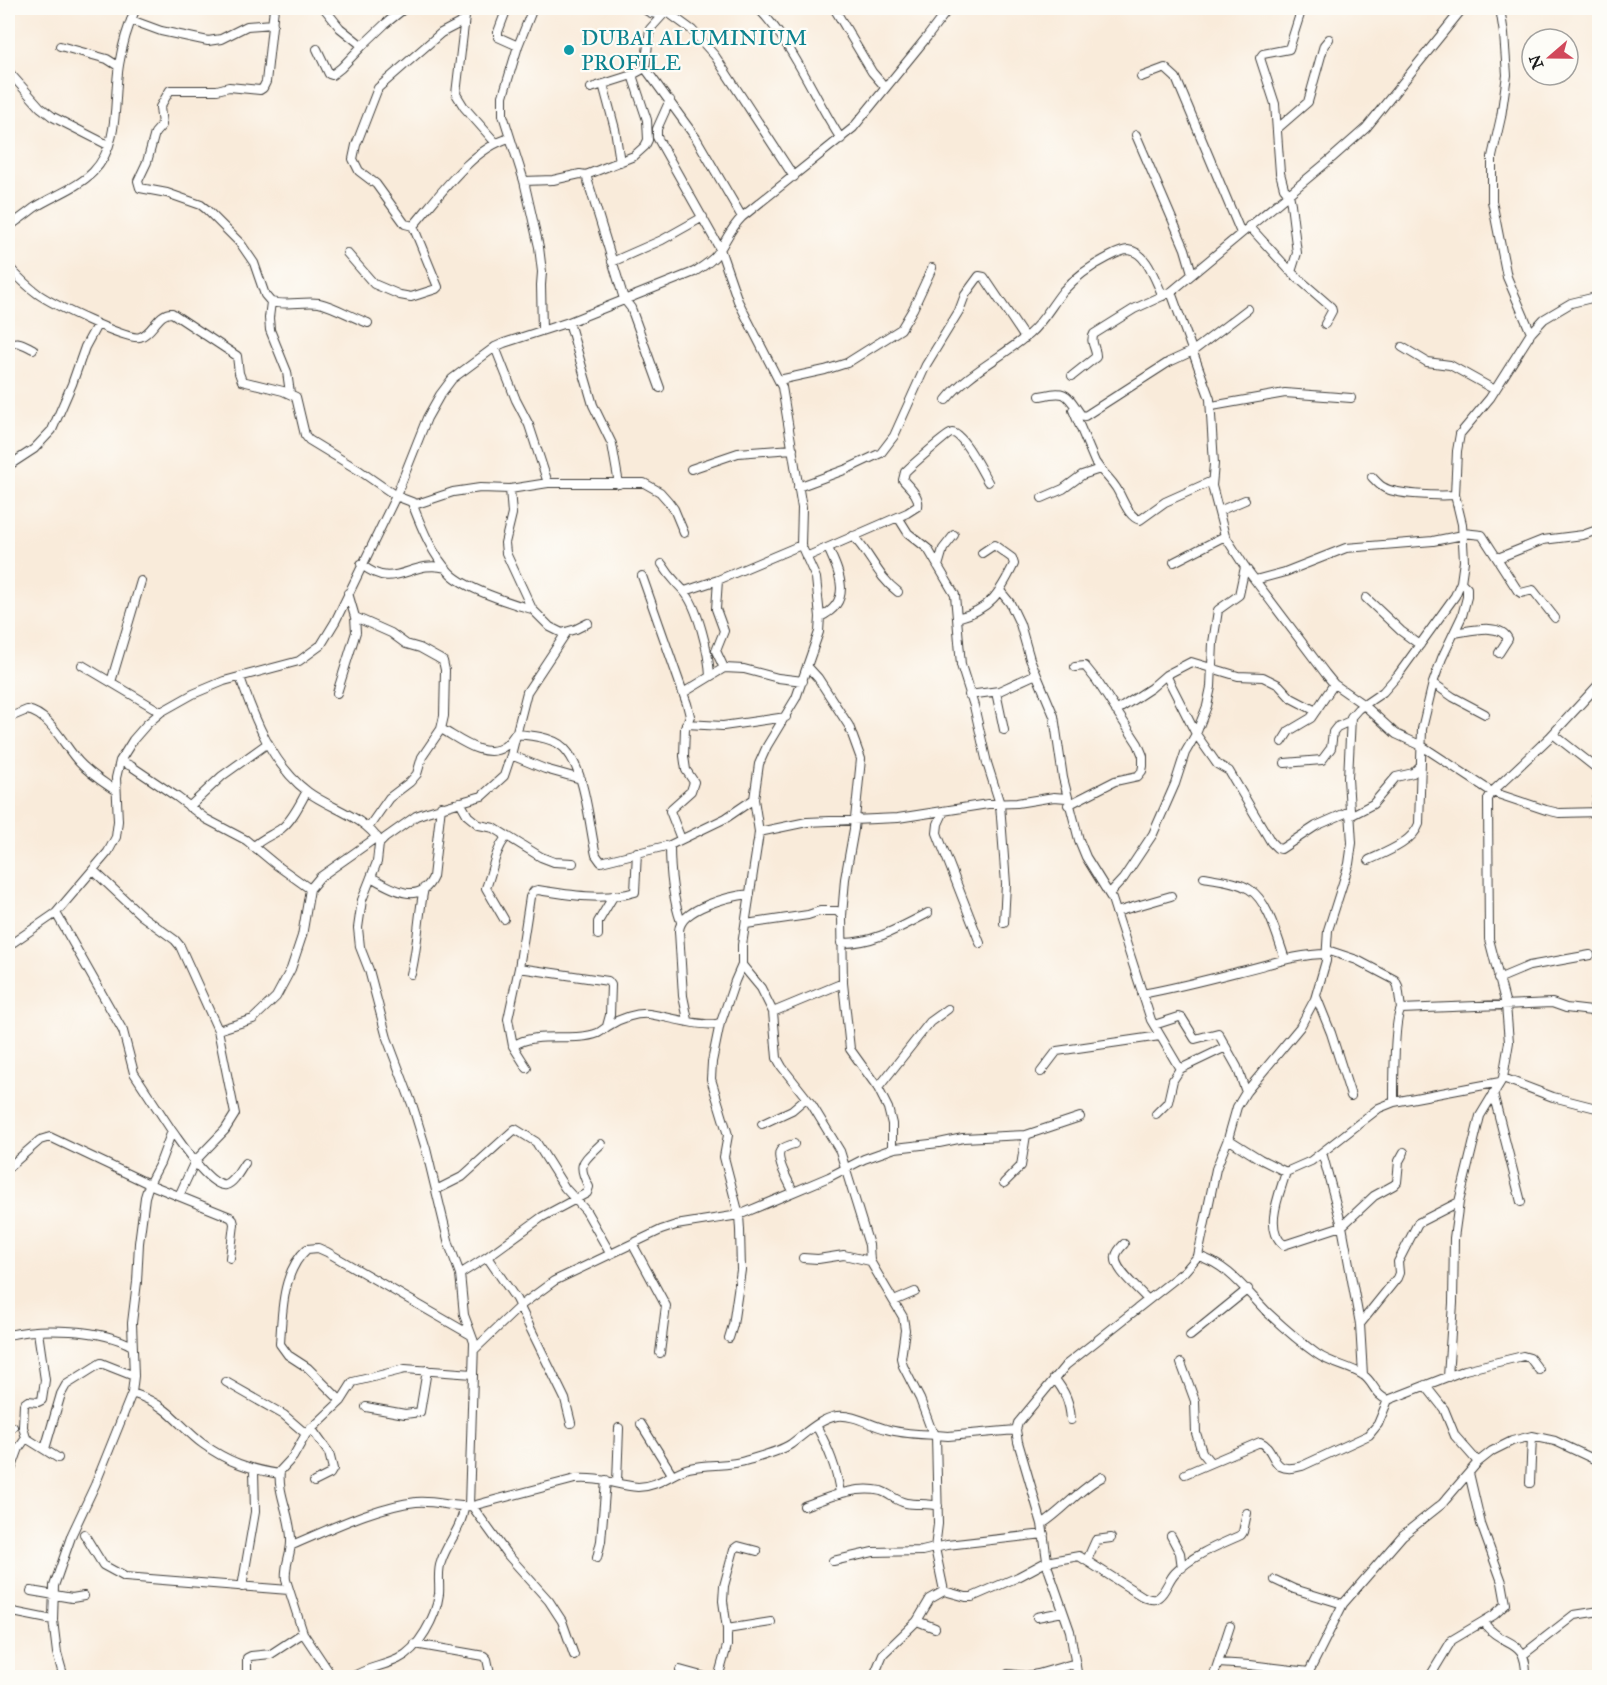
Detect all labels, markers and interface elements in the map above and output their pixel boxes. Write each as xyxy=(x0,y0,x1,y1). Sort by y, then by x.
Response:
place label: DUBAI ALUMINIUM PROFILE xyxy=(581,24,807,76)
north arrow xyxy=(1520,27,1580,87)
marker: DUBAI ALUMINIUM PROFILE xyxy=(562,43,576,57)
text: N xyxy=(1525,52,1548,72)

